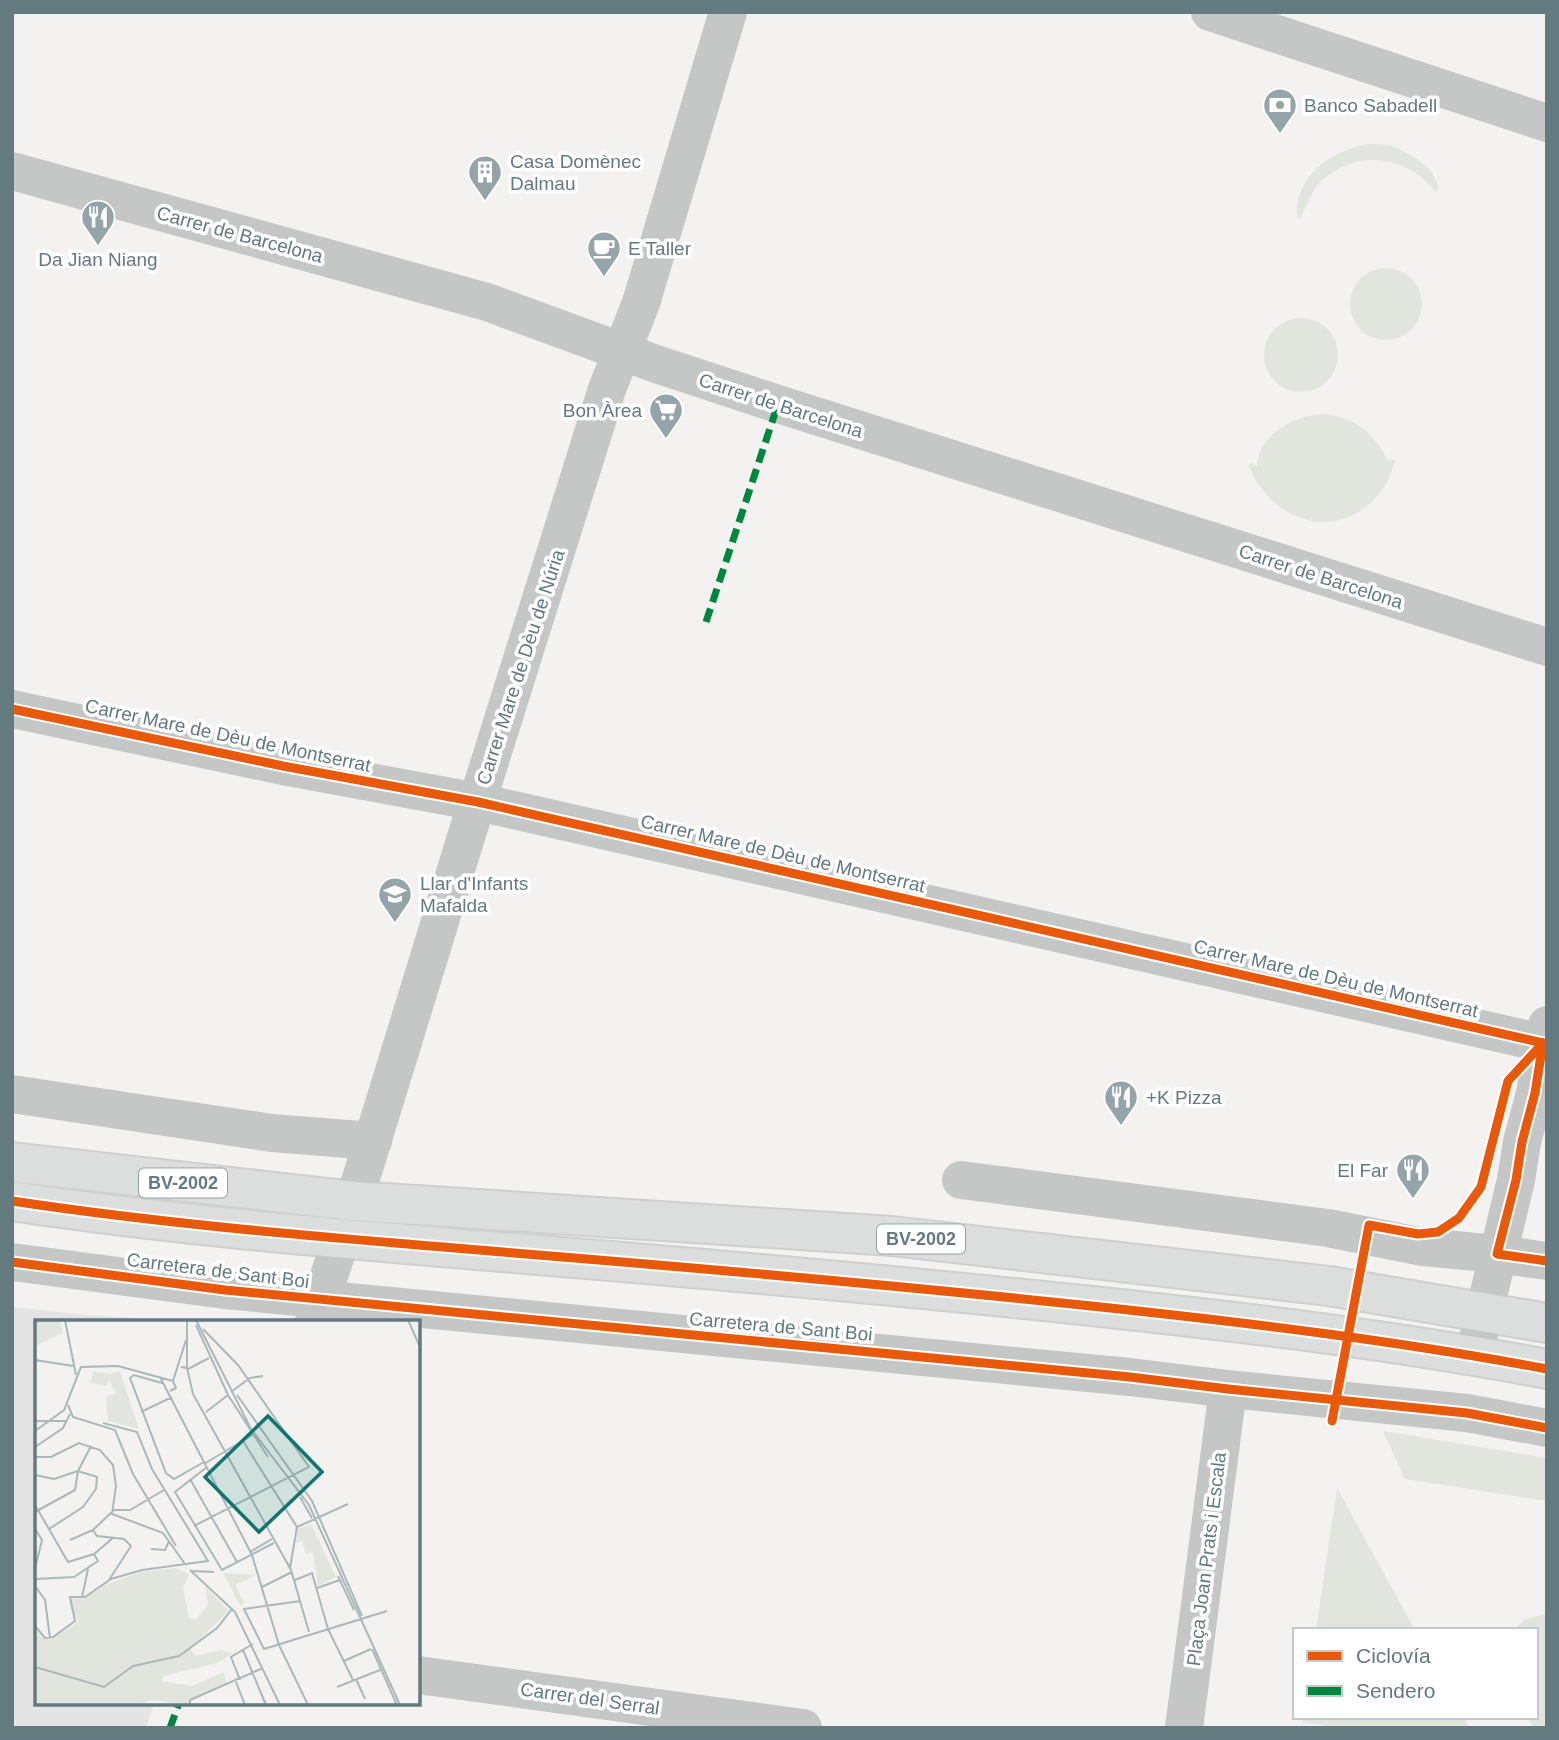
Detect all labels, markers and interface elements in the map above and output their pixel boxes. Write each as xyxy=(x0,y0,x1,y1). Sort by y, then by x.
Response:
bank icon: Banco Sabadell xyxy=(1261,86,1299,135)
place label: Banco Sabadell xyxy=(1304,95,1437,116)
place label: Casa Domènec Dalmau xyxy=(510,151,641,194)
building icon: Casa Domènec Dalmau xyxy=(466,153,504,202)
restaurant icon: Da Jian Niang xyxy=(79,198,117,247)
street label: Carrer de Barcelona xyxy=(155,202,326,267)
cafe icon: E Taller xyxy=(585,229,623,278)
place label: E Taller xyxy=(628,238,692,259)
place label: Da Jian Niang xyxy=(38,249,158,270)
street label: Carrer de Barcelona xyxy=(696,369,866,442)
supermarket icon: Bon Àrea xyxy=(647,391,685,440)
place label: Bon Àrea xyxy=(563,400,642,421)
street label: Carrer de Barcelona xyxy=(1236,540,1406,613)
street label: Carrer Mare de Dèu de Núria xyxy=(472,546,569,787)
street label: Carrer Mare de Dèu de Montserrat xyxy=(83,695,373,776)
street label: Carrer Mare de Dèu de Montserrat xyxy=(639,810,928,897)
place label: Llar d'Infants Mafalda xyxy=(420,873,528,916)
school or university icon: Llar d'Infants Mafalda xyxy=(376,875,414,924)
street label: Carrer Mare de Dèu de Montserrat xyxy=(1192,935,1481,1022)
restaurant icon: +K Pizza xyxy=(1102,1078,1140,1127)
place label: +K Pizza xyxy=(1146,1087,1222,1108)
restaurant icon: El Far xyxy=(1394,1151,1432,1200)
place label: El Far xyxy=(1337,1160,1389,1181)
road number: BV-2002 xyxy=(139,1168,227,1198)
road number: BV-2002 xyxy=(877,1224,965,1254)
street label: Carretera de Sant Boi xyxy=(125,1249,310,1292)
street label: Carretera de Sant Boi xyxy=(689,1308,873,1345)
inset map xyxy=(35,1320,420,1705)
street label: Plaça Joan Prats i Escala xyxy=(1183,1450,1230,1667)
legend xyxy=(1293,1628,1538,1719)
text: Ciclovía xyxy=(1356,1644,1431,1667)
street label: Carrer del Serral xyxy=(519,1678,661,1719)
text: Sendero xyxy=(1356,1679,1435,1702)

